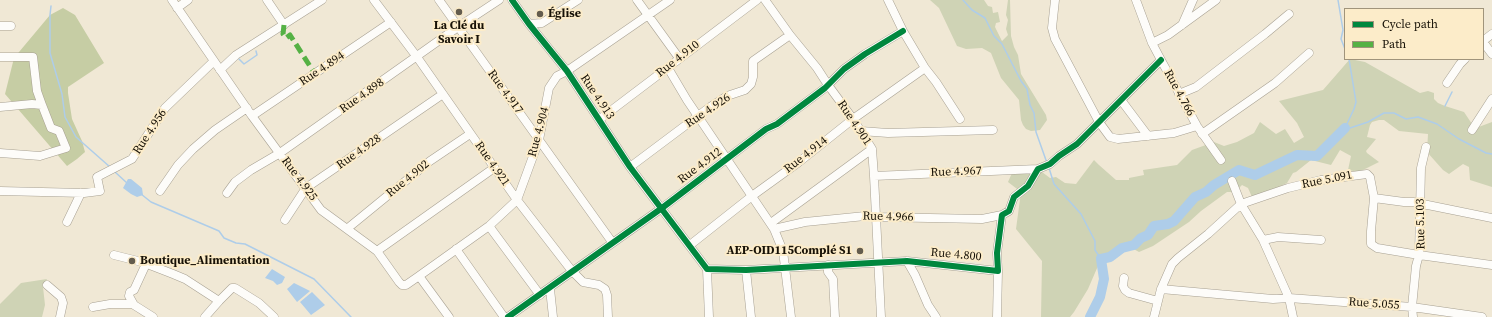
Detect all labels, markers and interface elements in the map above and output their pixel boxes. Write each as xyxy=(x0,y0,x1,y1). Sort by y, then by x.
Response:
marker: La Clé du Savoir I xyxy=(454,7,464,17)
place label: Église xyxy=(548,7,581,21)
legend xyxy=(1344,8,1484,60)
marker: Église xyxy=(535,9,545,19)
text: Cycle path xyxy=(1382,16,1438,32)
place label: La Clé du Savoir I xyxy=(434,19,484,47)
text: Path xyxy=(1382,36,1406,52)
street label: Rue 4.910 xyxy=(653,38,703,80)
street label: Rue 4.894 xyxy=(297,49,347,89)
street label: Rue 4.917 xyxy=(484,67,526,117)
street label: Rue 4.766 xyxy=(1160,67,1198,119)
street label: Rue 4.913 xyxy=(577,72,617,122)
street label: Rue 4.898 xyxy=(337,75,387,117)
street label: Rue 4.926 xyxy=(683,91,733,131)
street label: Rue 4.901 xyxy=(834,98,874,148)
street label: Rue 4.904 xyxy=(525,105,553,159)
street label: Rue 4.956 xyxy=(130,107,170,157)
street label: Rue 4.928 xyxy=(334,131,384,173)
street label: Rue 4.914 xyxy=(781,134,831,176)
street label: Rue 4.921 xyxy=(471,139,513,189)
street label: Rue 4.912 xyxy=(675,145,725,187)
street label: Rue 4.925 xyxy=(278,154,320,204)
street label: Rue 4.902 xyxy=(384,157,432,201)
street label: Rue 4.967 xyxy=(930,164,982,180)
street label: Rue 5.091 xyxy=(1301,168,1353,192)
street label: Rue 5.103 xyxy=(1413,198,1429,250)
street label: Rue 4.966 xyxy=(862,209,914,225)
place label: AEP-OID115Complé S1 xyxy=(726,244,852,258)
marker: AEP-OID115Complé S1 xyxy=(855,246,865,256)
street label: Rue 4.800 xyxy=(930,246,982,264)
place label: Boutique_Alimentation xyxy=(140,254,270,268)
marker: Boutique_Alimentation xyxy=(127,256,137,266)
street label: Rue 5.055 xyxy=(1348,295,1400,313)

